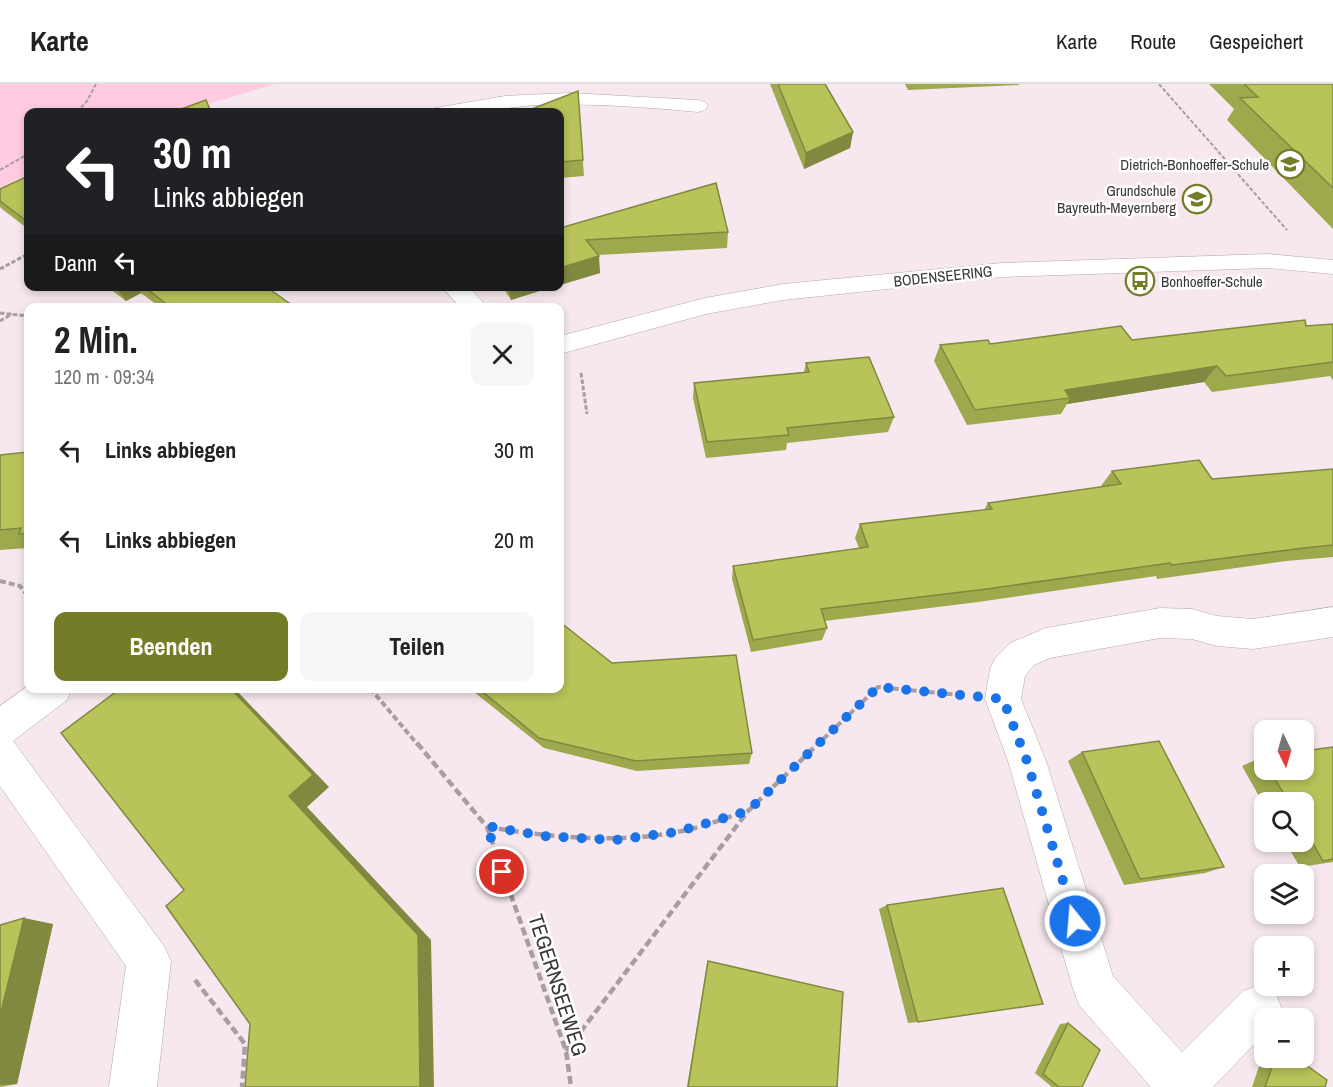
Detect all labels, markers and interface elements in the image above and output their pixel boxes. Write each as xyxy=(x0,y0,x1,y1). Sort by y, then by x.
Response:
text: Karte xyxy=(30,22,89,60)
text: Karte xyxy=(1056,27,1097,56)
text: Route xyxy=(1130,27,1176,56)
text: Gespeichert xyxy=(1209,27,1303,56)
text: 30 m xyxy=(153,125,232,181)
icon: left xyxy=(54,132,132,210)
school or university icon: Dietrich-Bonhoeffer-Schule xyxy=(1274,148,1306,180)
place label: Dietrich-Bonhoeffer-Schule xyxy=(1120,154,1269,175)
text: Links abbiegen xyxy=(153,179,304,215)
place label: Grundschule Bayreuth-Meyernberg xyxy=(1057,180,1176,218)
school or university icon: Grundschule Bayreuth-Meyernberg xyxy=(1181,183,1213,215)
icon: left xyxy=(109,246,142,279)
text: Dann xyxy=(54,248,97,278)
street label: BODENSEERING xyxy=(893,260,993,292)
bus stop icon: Bonhoeffer-Schule xyxy=(1124,265,1156,297)
place label: Bonhoeffer-Schule xyxy=(1161,271,1263,292)
text: 2 Min. xyxy=(54,316,138,364)
button: close xyxy=(471,323,534,386)
text: 120 m · 09:34 xyxy=(54,363,154,390)
icon: left xyxy=(54,434,87,467)
text: Links abbiegen xyxy=(105,435,236,465)
text: 30 m xyxy=(494,435,534,465)
icon: left xyxy=(54,524,87,557)
text: Links abbiegen xyxy=(105,525,236,555)
text: 20 m xyxy=(494,525,534,555)
button: Beenden xyxy=(54,612,288,681)
button: Teilen xyxy=(300,612,534,681)
north arrow xyxy=(1254,720,1314,780)
map controls xyxy=(1254,720,1314,1068)
button: search xyxy=(1254,792,1314,852)
pin xyxy=(476,846,527,897)
icon: arrive xyxy=(485,855,518,888)
button: layers xyxy=(1254,864,1314,924)
position arrow xyxy=(1043,889,1107,953)
street label: TEGERNSEEWEG xyxy=(521,910,595,1060)
button: + xyxy=(1254,936,1314,996)
button: − xyxy=(1254,1008,1314,1068)

